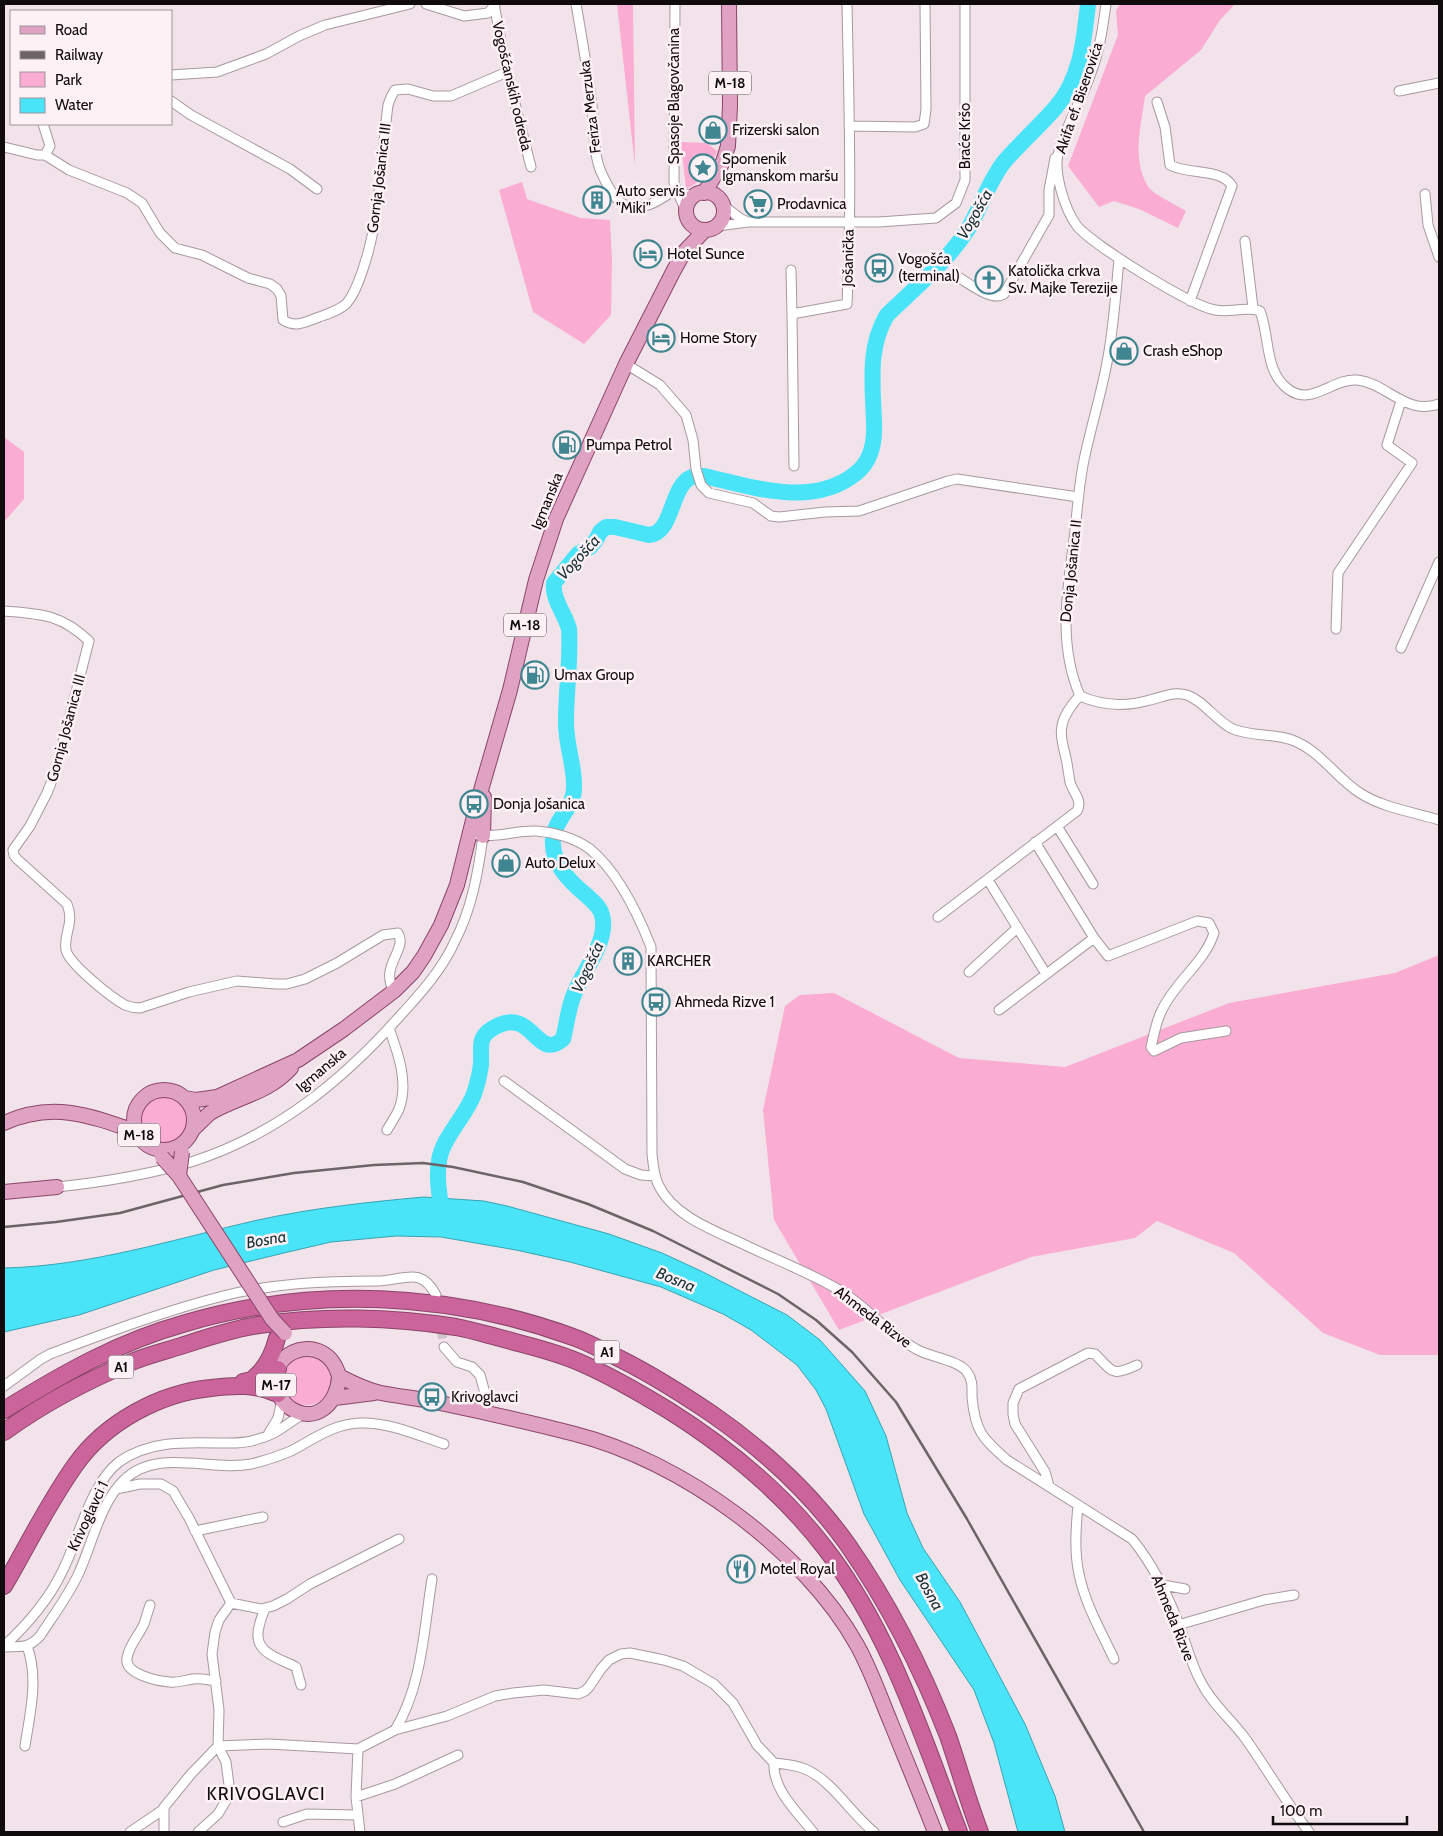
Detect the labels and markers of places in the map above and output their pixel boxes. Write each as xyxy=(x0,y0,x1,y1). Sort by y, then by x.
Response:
shop icon: Frizerski salon xyxy=(698,115,728,145)
place label: Frizerski salon xyxy=(732,121,819,139)
place label: Spomenik Igmanskom maršu xyxy=(722,150,838,185)
place icon: Spomenik Igmanskom maršu xyxy=(688,153,718,183)
place label: Auto servis "Miki" xyxy=(616,182,685,217)
building icon: Auto servis "Miki" xyxy=(582,185,612,215)
supermarket icon: Prodavnica xyxy=(743,189,773,219)
place label: Prodavnica xyxy=(777,195,847,213)
hotel icon: Hotel Sunce xyxy=(633,239,663,269)
place label: Hotel Sunce xyxy=(667,245,745,263)
place label: Vogošća (terminal) xyxy=(898,250,960,285)
bus stop icon: Vogošća (terminal) xyxy=(864,253,894,283)
place label: Katolička crkva Sv. Majke Terezije xyxy=(1008,262,1118,297)
church icon: Katolička crkva Sv. Majke Terezije xyxy=(974,265,1004,295)
hotel icon: Home Story xyxy=(646,323,676,353)
place label: Home Story xyxy=(680,329,757,347)
shop icon: Crash eShop xyxy=(1109,336,1139,366)
place label: Crash eShop xyxy=(1143,342,1223,360)
fuel station icon: Pumpa Petrol xyxy=(552,430,582,460)
place label: Pumpa Petrol xyxy=(586,436,672,454)
fuel station icon: Umax Group xyxy=(520,660,550,690)
place label: Umax Group xyxy=(554,666,634,684)
bus stop icon: Donja Jošanica xyxy=(459,789,489,819)
place label: Donja Jošanica xyxy=(493,795,586,813)
shop icon: Auto Delux xyxy=(491,848,521,878)
place label: Auto Delux xyxy=(525,854,596,872)
building icon: KARCHER xyxy=(613,946,643,976)
place label: KARCHER xyxy=(647,952,711,970)
bus stop icon: Ahmeda Rizve 1 xyxy=(641,987,671,1017)
place label: Ahmeda Rizve 1 xyxy=(675,993,774,1011)
bus stop icon: Krivoglavci xyxy=(417,1382,447,1412)
place label: Krivoglavci xyxy=(451,1388,518,1406)
restaurant icon: Motel Royal xyxy=(726,1554,756,1584)
place label: Motel Royal xyxy=(760,1560,835,1578)

